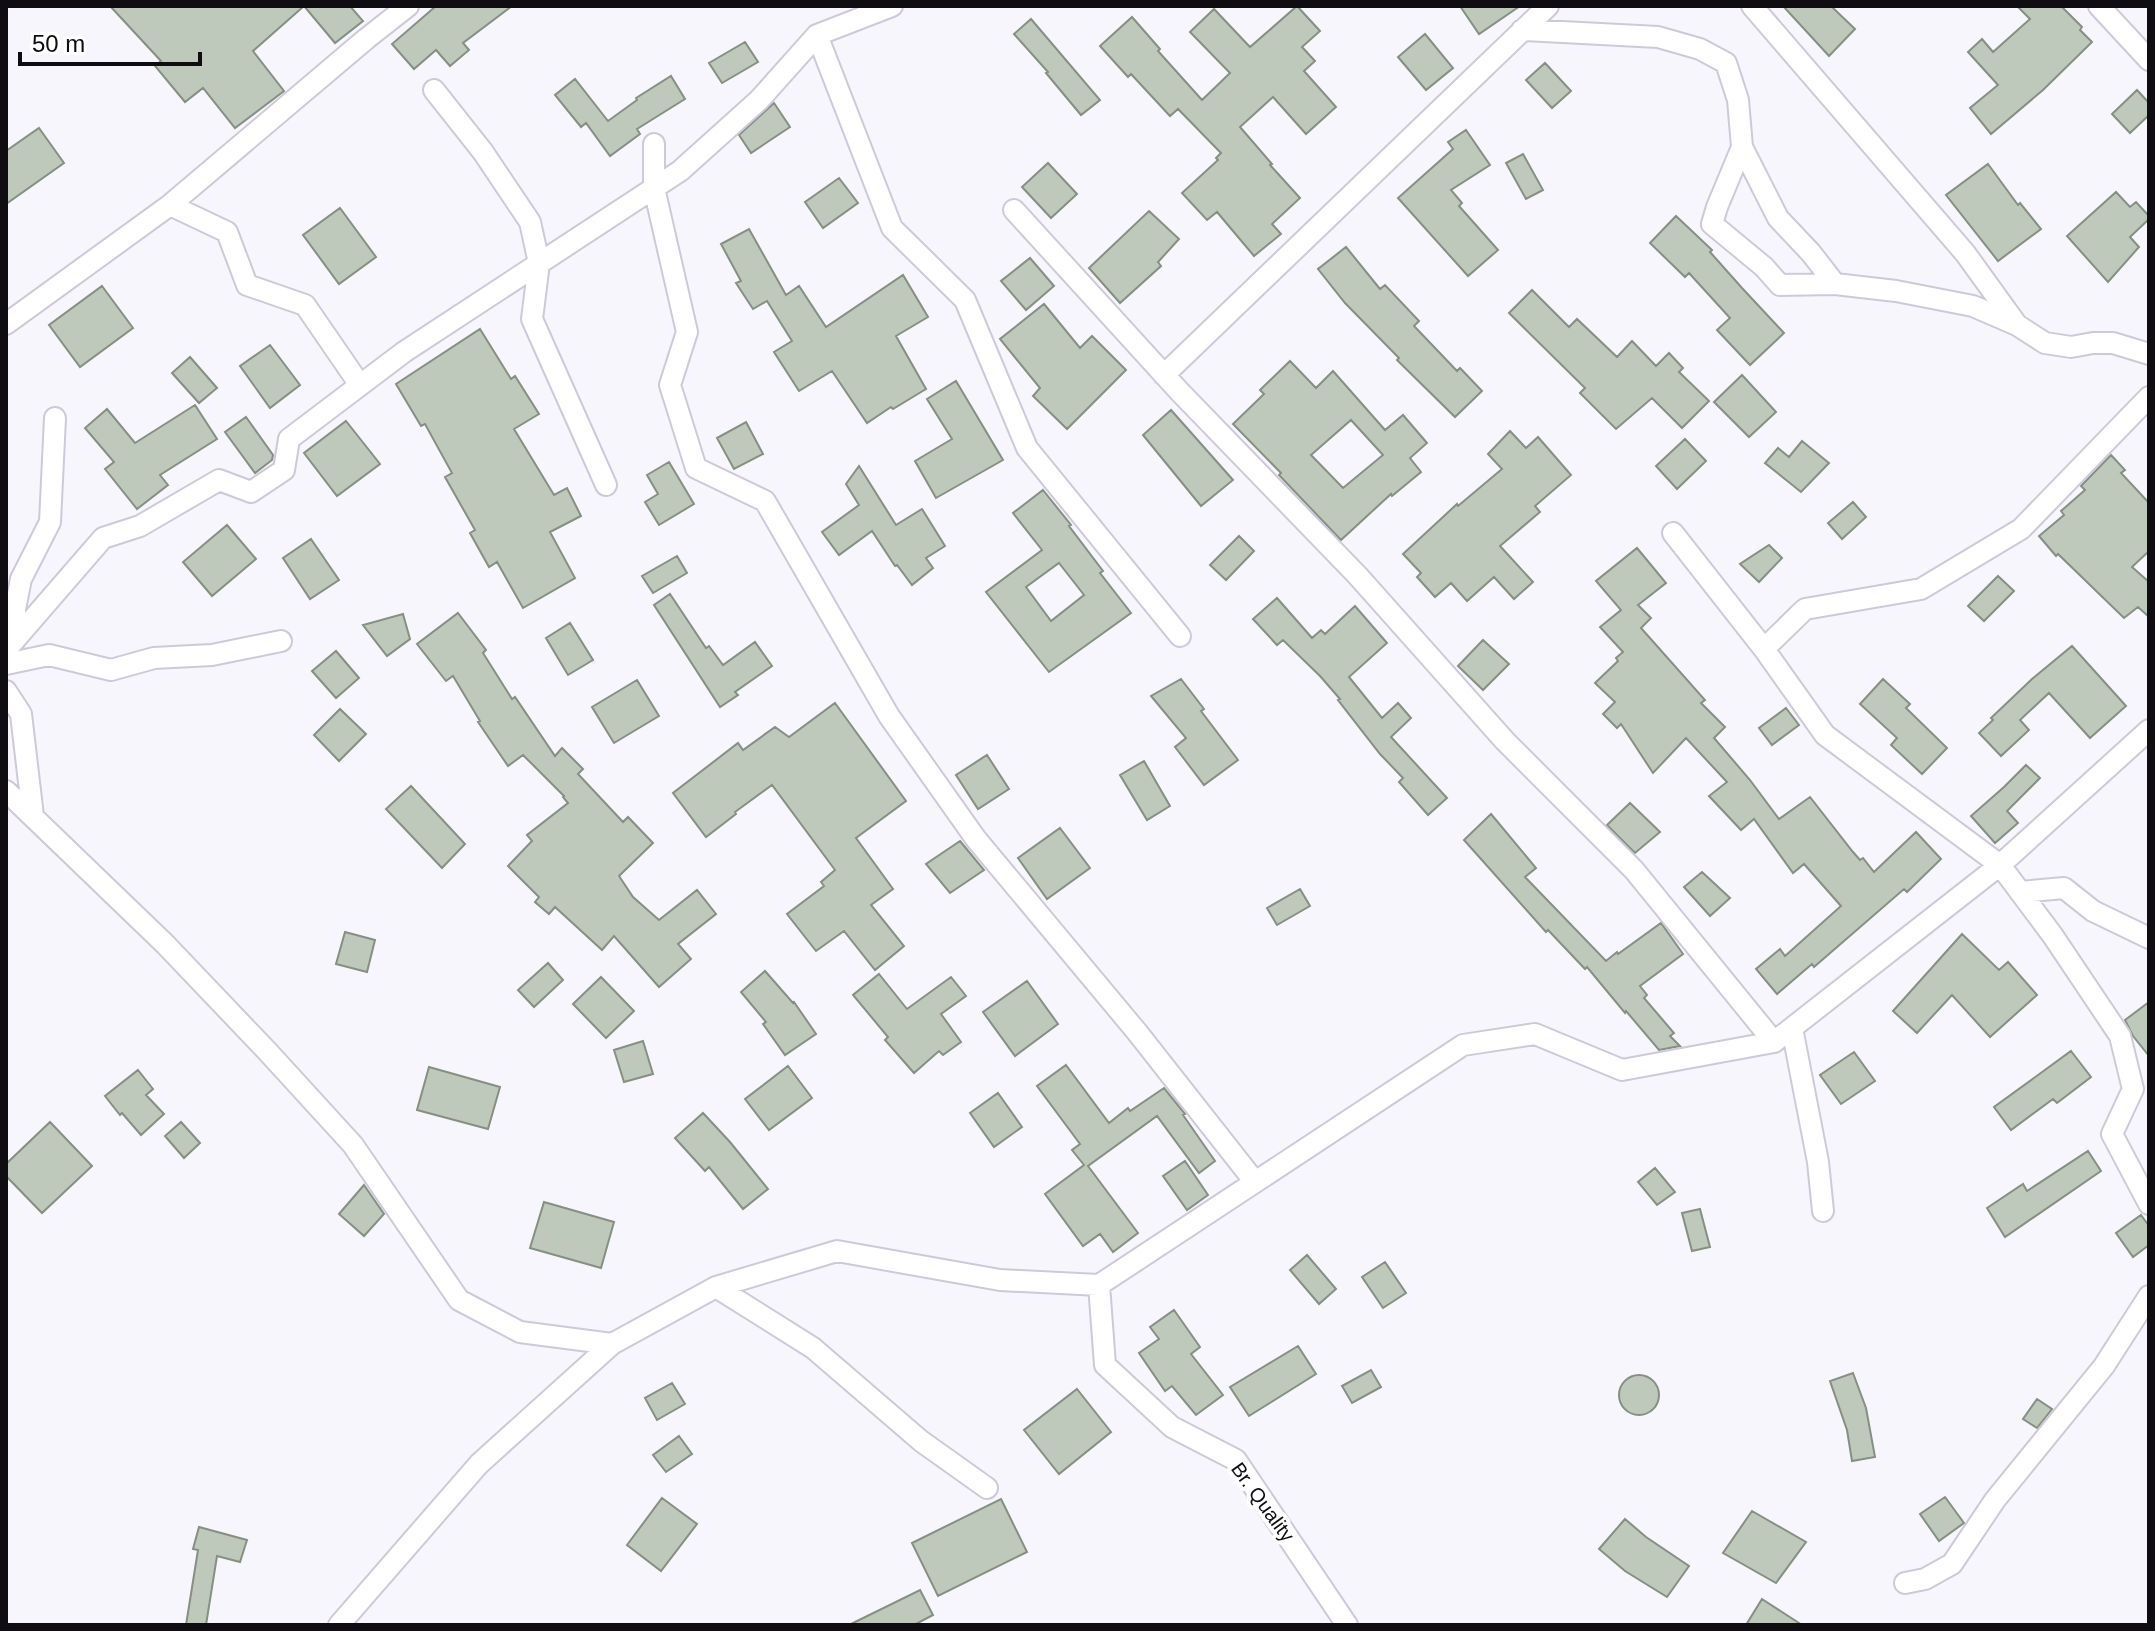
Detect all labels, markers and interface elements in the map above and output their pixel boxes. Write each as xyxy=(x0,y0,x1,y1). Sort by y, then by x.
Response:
scale bar xyxy=(20,16,200,66)
text: 50 m xyxy=(32,30,85,57)
street label: Br. Quality xyxy=(1227,1458,1299,1546)

